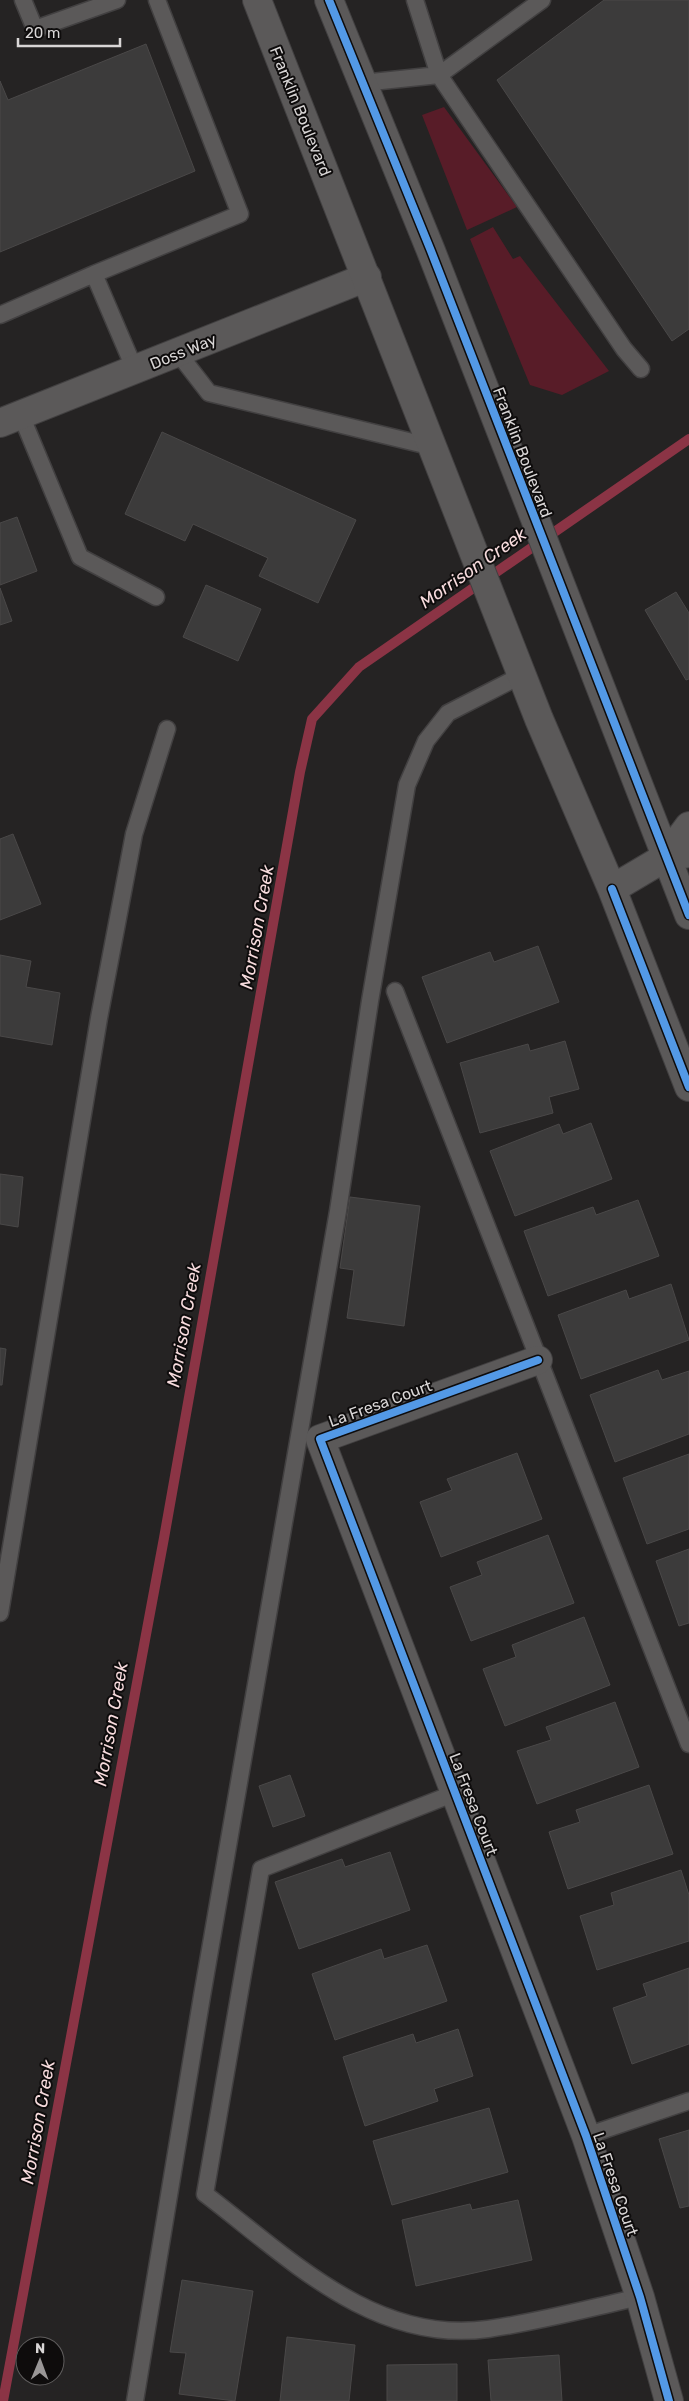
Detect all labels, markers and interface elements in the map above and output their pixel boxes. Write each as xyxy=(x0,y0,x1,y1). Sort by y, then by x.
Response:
scale bar xyxy=(18,15,120,47)
text: 20 m xyxy=(25,24,60,42)
street label: Franklin Boulevard xyxy=(266,44,335,179)
street label: Doss Way xyxy=(147,329,219,373)
street label: Franklin Boulevard xyxy=(489,384,556,520)
water label: Morrison Creek xyxy=(415,523,531,613)
water label: Morrison Creek xyxy=(235,862,279,991)
water label: Morrison Creek xyxy=(162,1260,206,1389)
street label: La Fresa Court xyxy=(326,1376,434,1431)
water label: Morrison Creek xyxy=(89,1659,133,1788)
street label: La Fresa Court xyxy=(445,1750,502,1858)
water label: Morrison Creek xyxy=(16,2057,60,2186)
street label: La Fresa Court xyxy=(589,2130,642,2239)
north arrow xyxy=(15,2336,65,2386)
text: N xyxy=(35,2340,45,2357)

